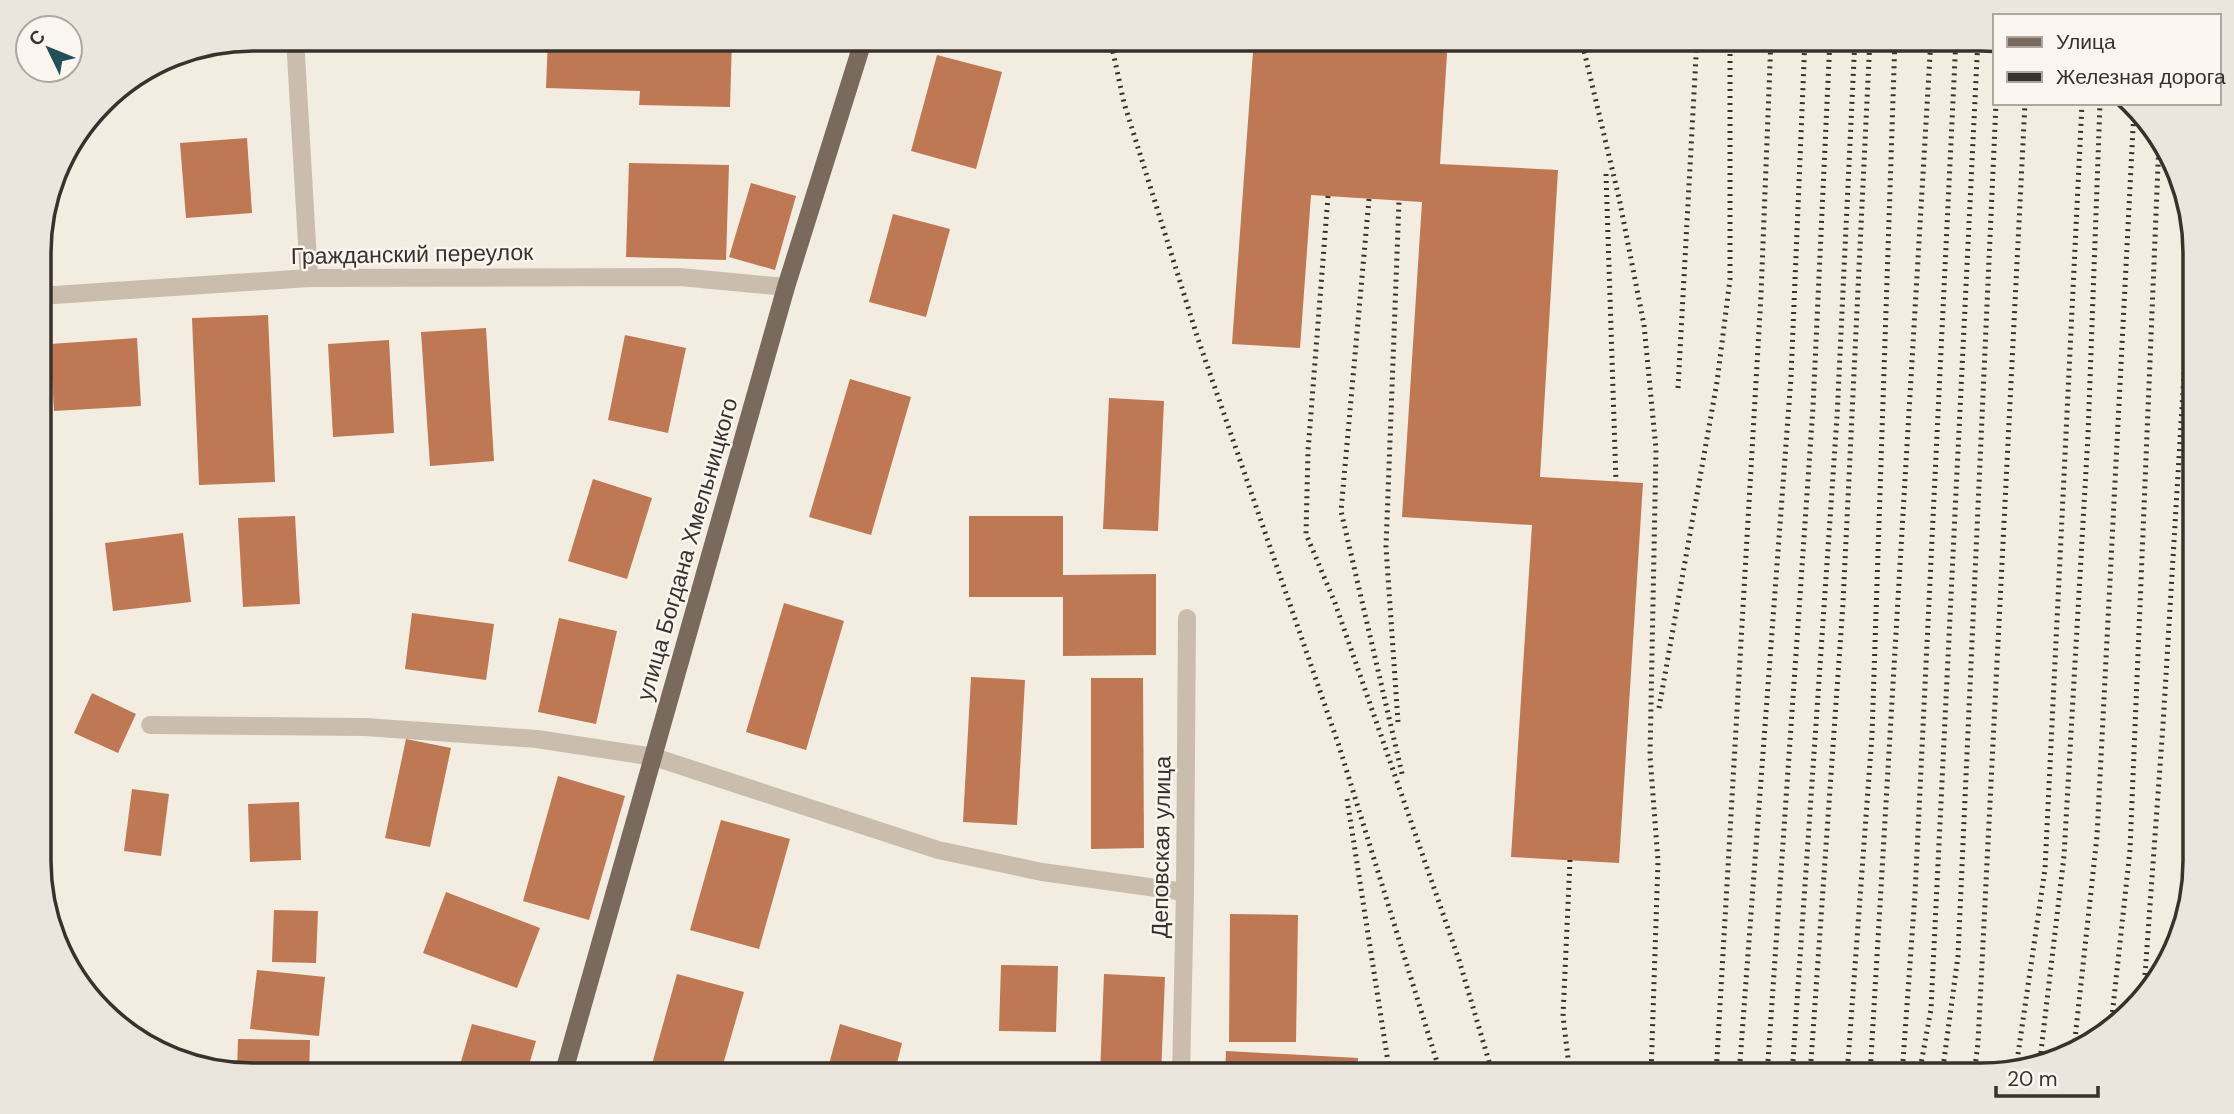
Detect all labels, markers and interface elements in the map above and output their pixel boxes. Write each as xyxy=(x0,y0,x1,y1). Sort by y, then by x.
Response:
north arrow xyxy=(14,14,84,84)
legend xyxy=(1993,14,2220,105)
text: С xyxy=(23,24,51,51)
text: Улица xyxy=(2056,28,2116,56)
text: Железная дорога xyxy=(2056,63,2226,91)
street label: Гражданский переулок xyxy=(290,237,534,271)
street label: улица Богдана Хмельницкого xyxy=(629,394,745,704)
street label: Деповская улица xyxy=(1144,755,1178,938)
scale bar xyxy=(1996,1054,2098,1098)
text: 20 m xyxy=(2007,1065,2058,1093)

